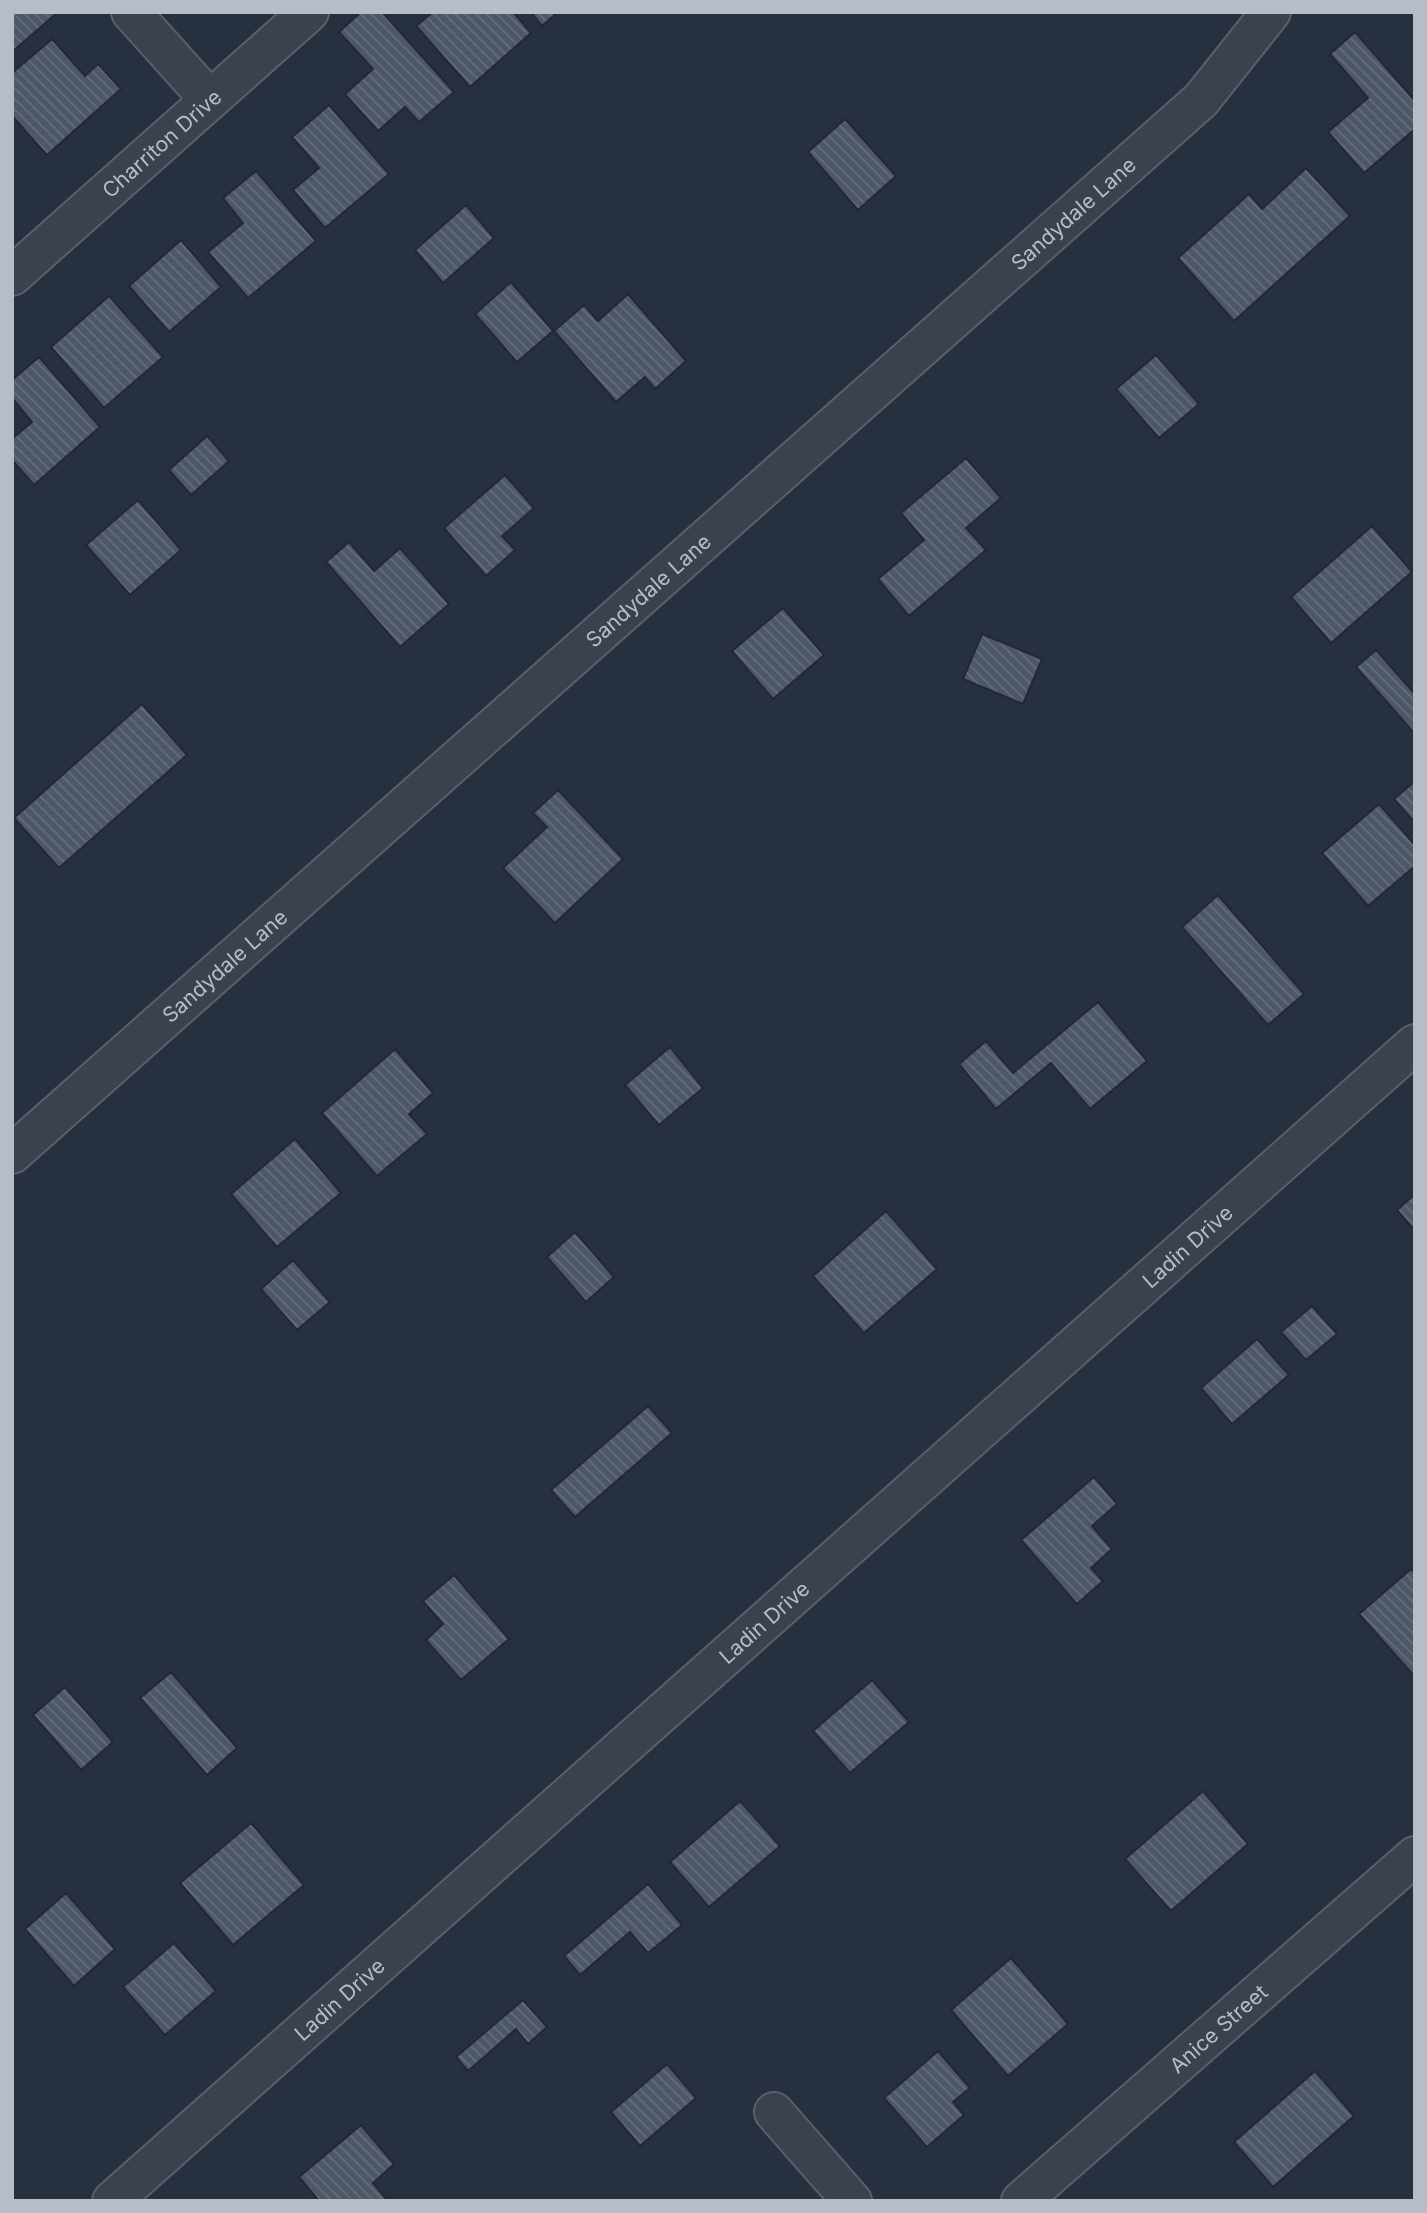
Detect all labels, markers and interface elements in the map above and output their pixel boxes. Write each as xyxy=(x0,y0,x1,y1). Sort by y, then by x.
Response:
street label: Charriton Drive xyxy=(97,84,226,203)
street label: Sandydale Lane xyxy=(1006,152,1141,275)
street label: Sandydale Lane xyxy=(581,528,716,652)
street label: Sandydale Lane xyxy=(157,904,292,1027)
street label: Ladin Drive xyxy=(1137,1200,1237,1293)
street label: Ladin Drive xyxy=(714,1575,814,1669)
street label: Ladin Drive xyxy=(289,1953,390,2046)
street label: Anice Street xyxy=(1164,1979,1272,2078)

